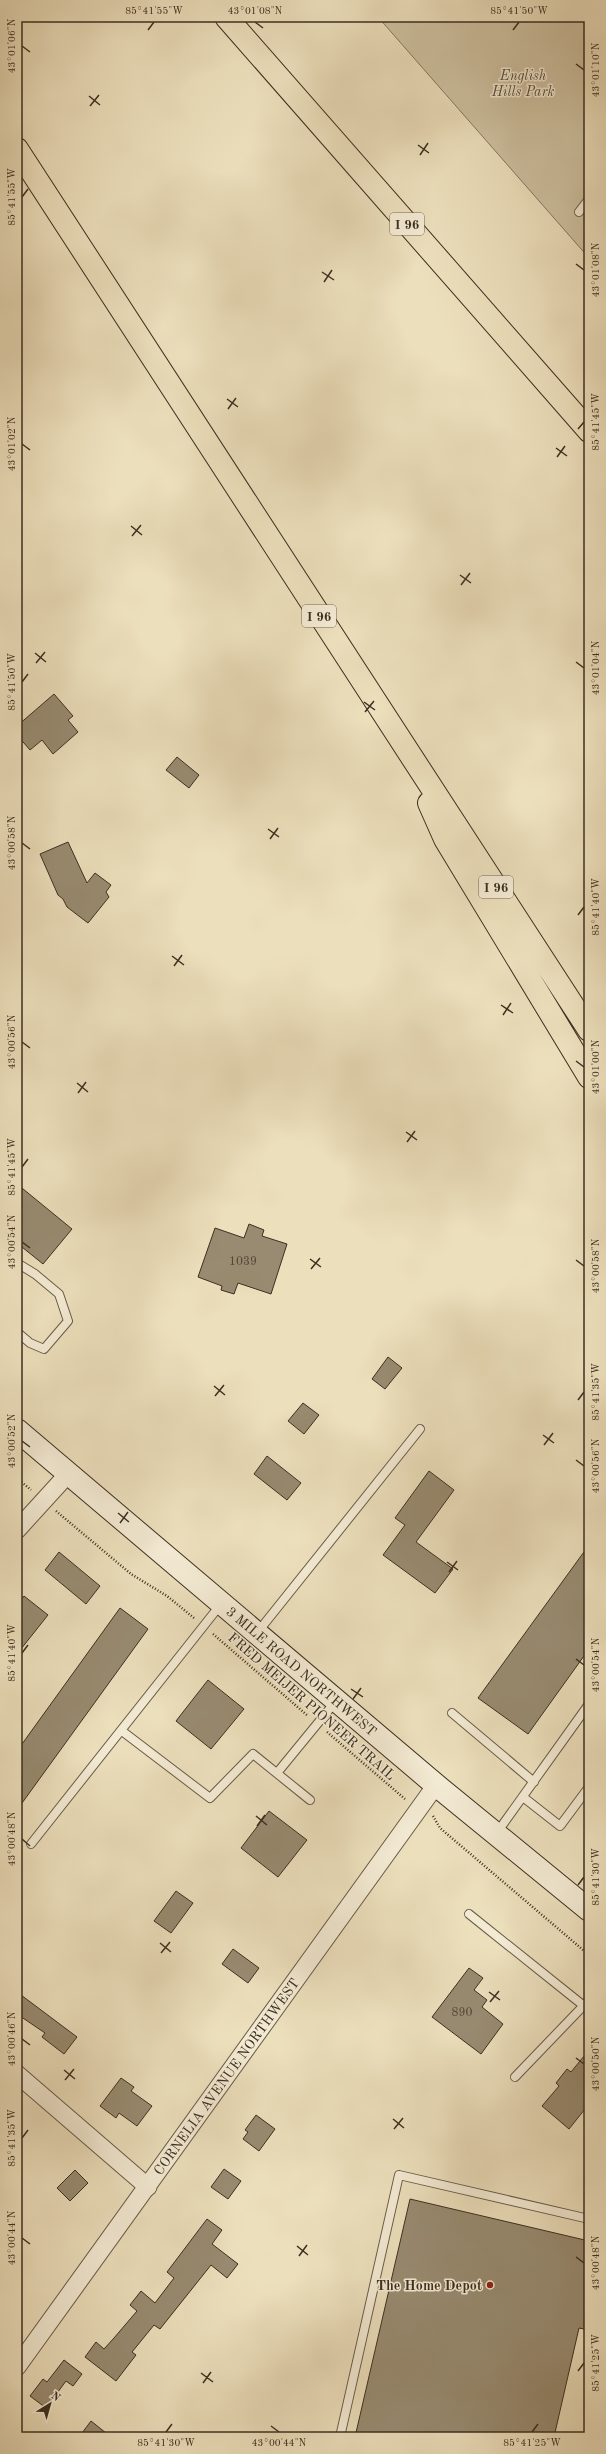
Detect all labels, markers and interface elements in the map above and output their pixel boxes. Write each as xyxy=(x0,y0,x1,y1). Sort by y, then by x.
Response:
text: 85°41'55"W xyxy=(125,6,183,16)
text: 43°01'08"N xyxy=(228,6,283,16)
text: 85°41'50"W xyxy=(490,6,548,16)
text: 43°01'06"N xyxy=(7,18,17,73)
text: 43°01'10"N xyxy=(591,42,601,97)
park label: English Hills Park xyxy=(491,69,554,99)
text: 85°41'55"W xyxy=(7,168,17,226)
road number: I 96 xyxy=(390,213,424,235)
text: 43°01'08"N xyxy=(591,242,601,297)
text: 85°41'45"W xyxy=(591,393,601,451)
text: 43°01'02"N xyxy=(7,416,17,471)
road number: I 96 xyxy=(302,605,336,627)
text: 43°01'04"N xyxy=(591,640,601,695)
text: 85°41'50"W xyxy=(7,653,17,711)
text: 43°00'58"N xyxy=(7,815,17,870)
road number: I 96 xyxy=(479,876,513,898)
text: 85°41'40"W xyxy=(591,878,601,936)
text: 43°00'56"N xyxy=(7,1014,17,1069)
text: 43°01'00"N xyxy=(591,1039,601,1094)
text: 85°41'45"W xyxy=(7,1138,17,1196)
text: 43°00'54"N xyxy=(7,1214,17,1269)
text: 43°00'58"N xyxy=(591,1238,601,1293)
house number: 1039 xyxy=(229,1256,257,1268)
text: 85°41'35"W xyxy=(591,1363,601,1421)
text: 43°00'52"N xyxy=(7,1413,17,1468)
text: 43°00'56"N xyxy=(591,1438,601,1493)
street label: 3 MILE ROAD NORTHWEST xyxy=(223,1605,379,1739)
text: 85°41'40"W xyxy=(7,1624,17,1682)
street label: FRED MEIJER PIONEER TRAIL xyxy=(225,1630,398,1783)
text: 43°00'54"N xyxy=(591,1637,601,1692)
text: 43°00'48"N xyxy=(7,1811,17,1866)
text: 85°41'30"W xyxy=(591,1848,601,1906)
street label: CORNELIA AVENUE NORTHWEST xyxy=(152,1976,302,2178)
house number: 890 xyxy=(452,2007,472,2019)
text: 43°00'46"N xyxy=(7,2011,17,2066)
text: 43°00'50"N xyxy=(591,2036,601,2091)
text: 85°41'35"W xyxy=(7,2109,17,2167)
text: 43°00'44"N xyxy=(7,2210,17,2265)
text: 43°00'48"N xyxy=(591,2235,601,2290)
place label: The Home Depot xyxy=(376,2279,482,2293)
marker: The Home Depot xyxy=(485,2280,495,2290)
text: 85°41'25"W xyxy=(591,2334,601,2392)
north arrow xyxy=(30,2384,70,2424)
text: N xyxy=(48,2390,62,2404)
text: 85°41'30"W xyxy=(137,2438,195,2448)
text: 43°00'44"N xyxy=(252,2438,307,2448)
text: 85°41'25"W xyxy=(503,2438,561,2448)

